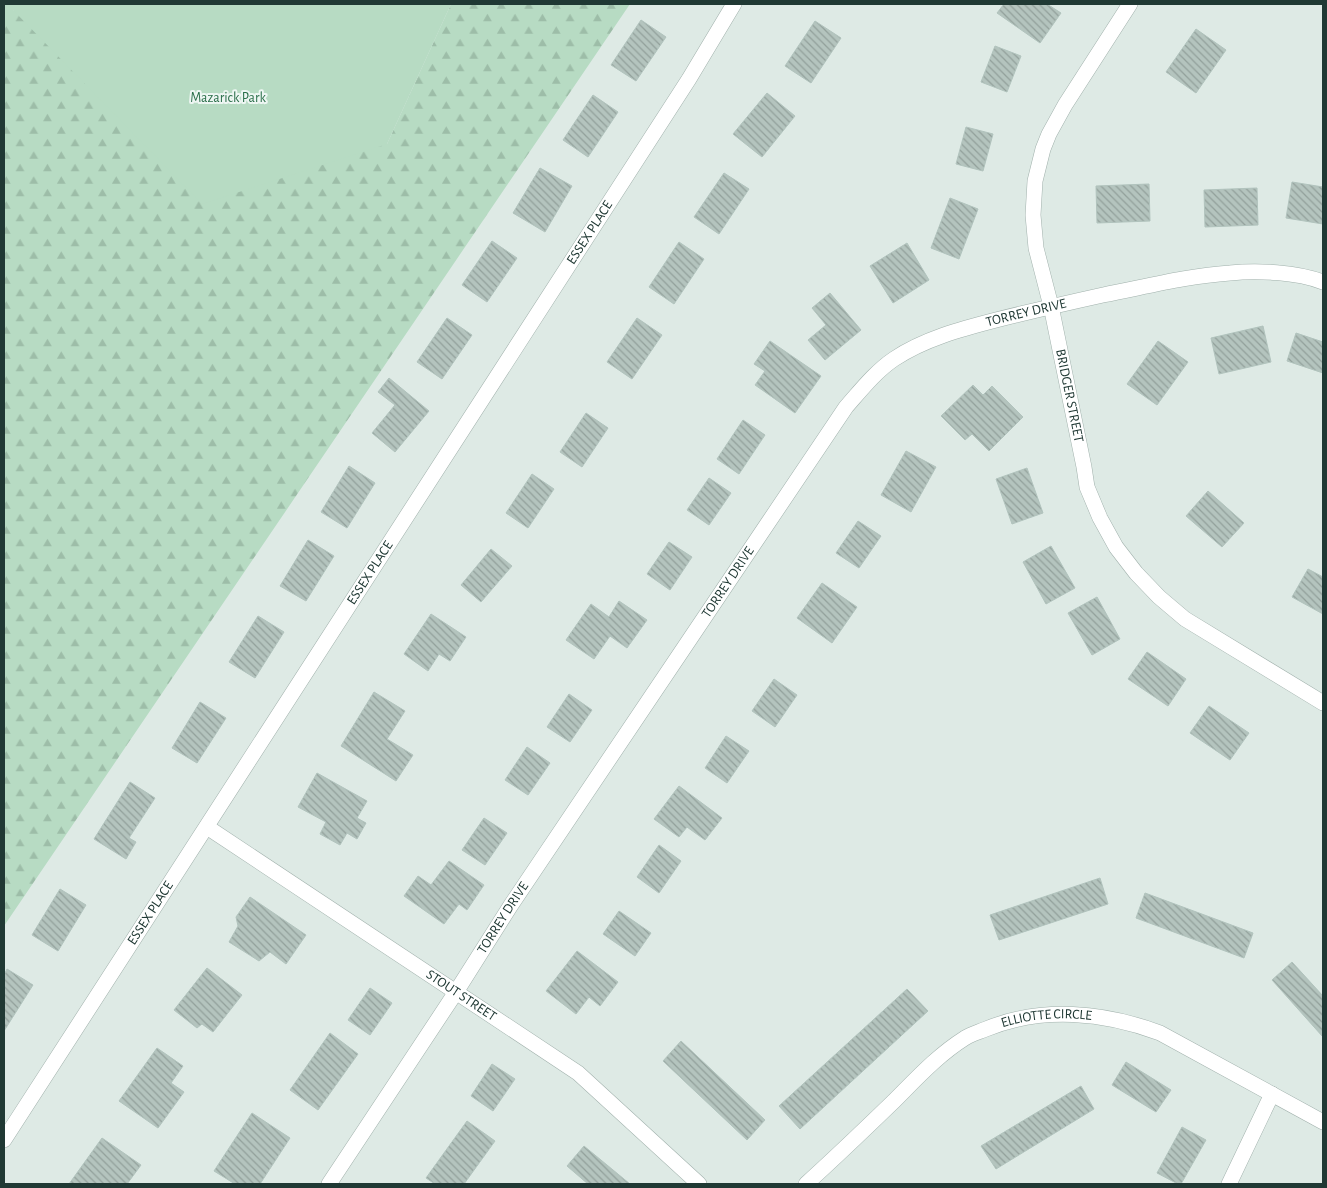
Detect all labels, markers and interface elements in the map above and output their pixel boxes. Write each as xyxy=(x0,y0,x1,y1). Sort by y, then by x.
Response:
park label: Mazarick Park xyxy=(190,91,266,105)
street label: ESSEX PLACE xyxy=(564,198,615,267)
street label: TORREY DRIVE xyxy=(984,296,1068,329)
street label: BRIDGER STREET xyxy=(1053,348,1086,444)
street label: ESSEX PLACE xyxy=(345,538,396,607)
street label: TORREY DRIVE xyxy=(699,544,757,620)
street label: ESSEX PLACE xyxy=(125,879,176,947)
street label: TORREY DRIVE xyxy=(475,879,531,956)
street label: STOUT STREET xyxy=(424,967,499,1024)
street label: ELLIOTTE CIRCLE xyxy=(999,1007,1093,1030)

